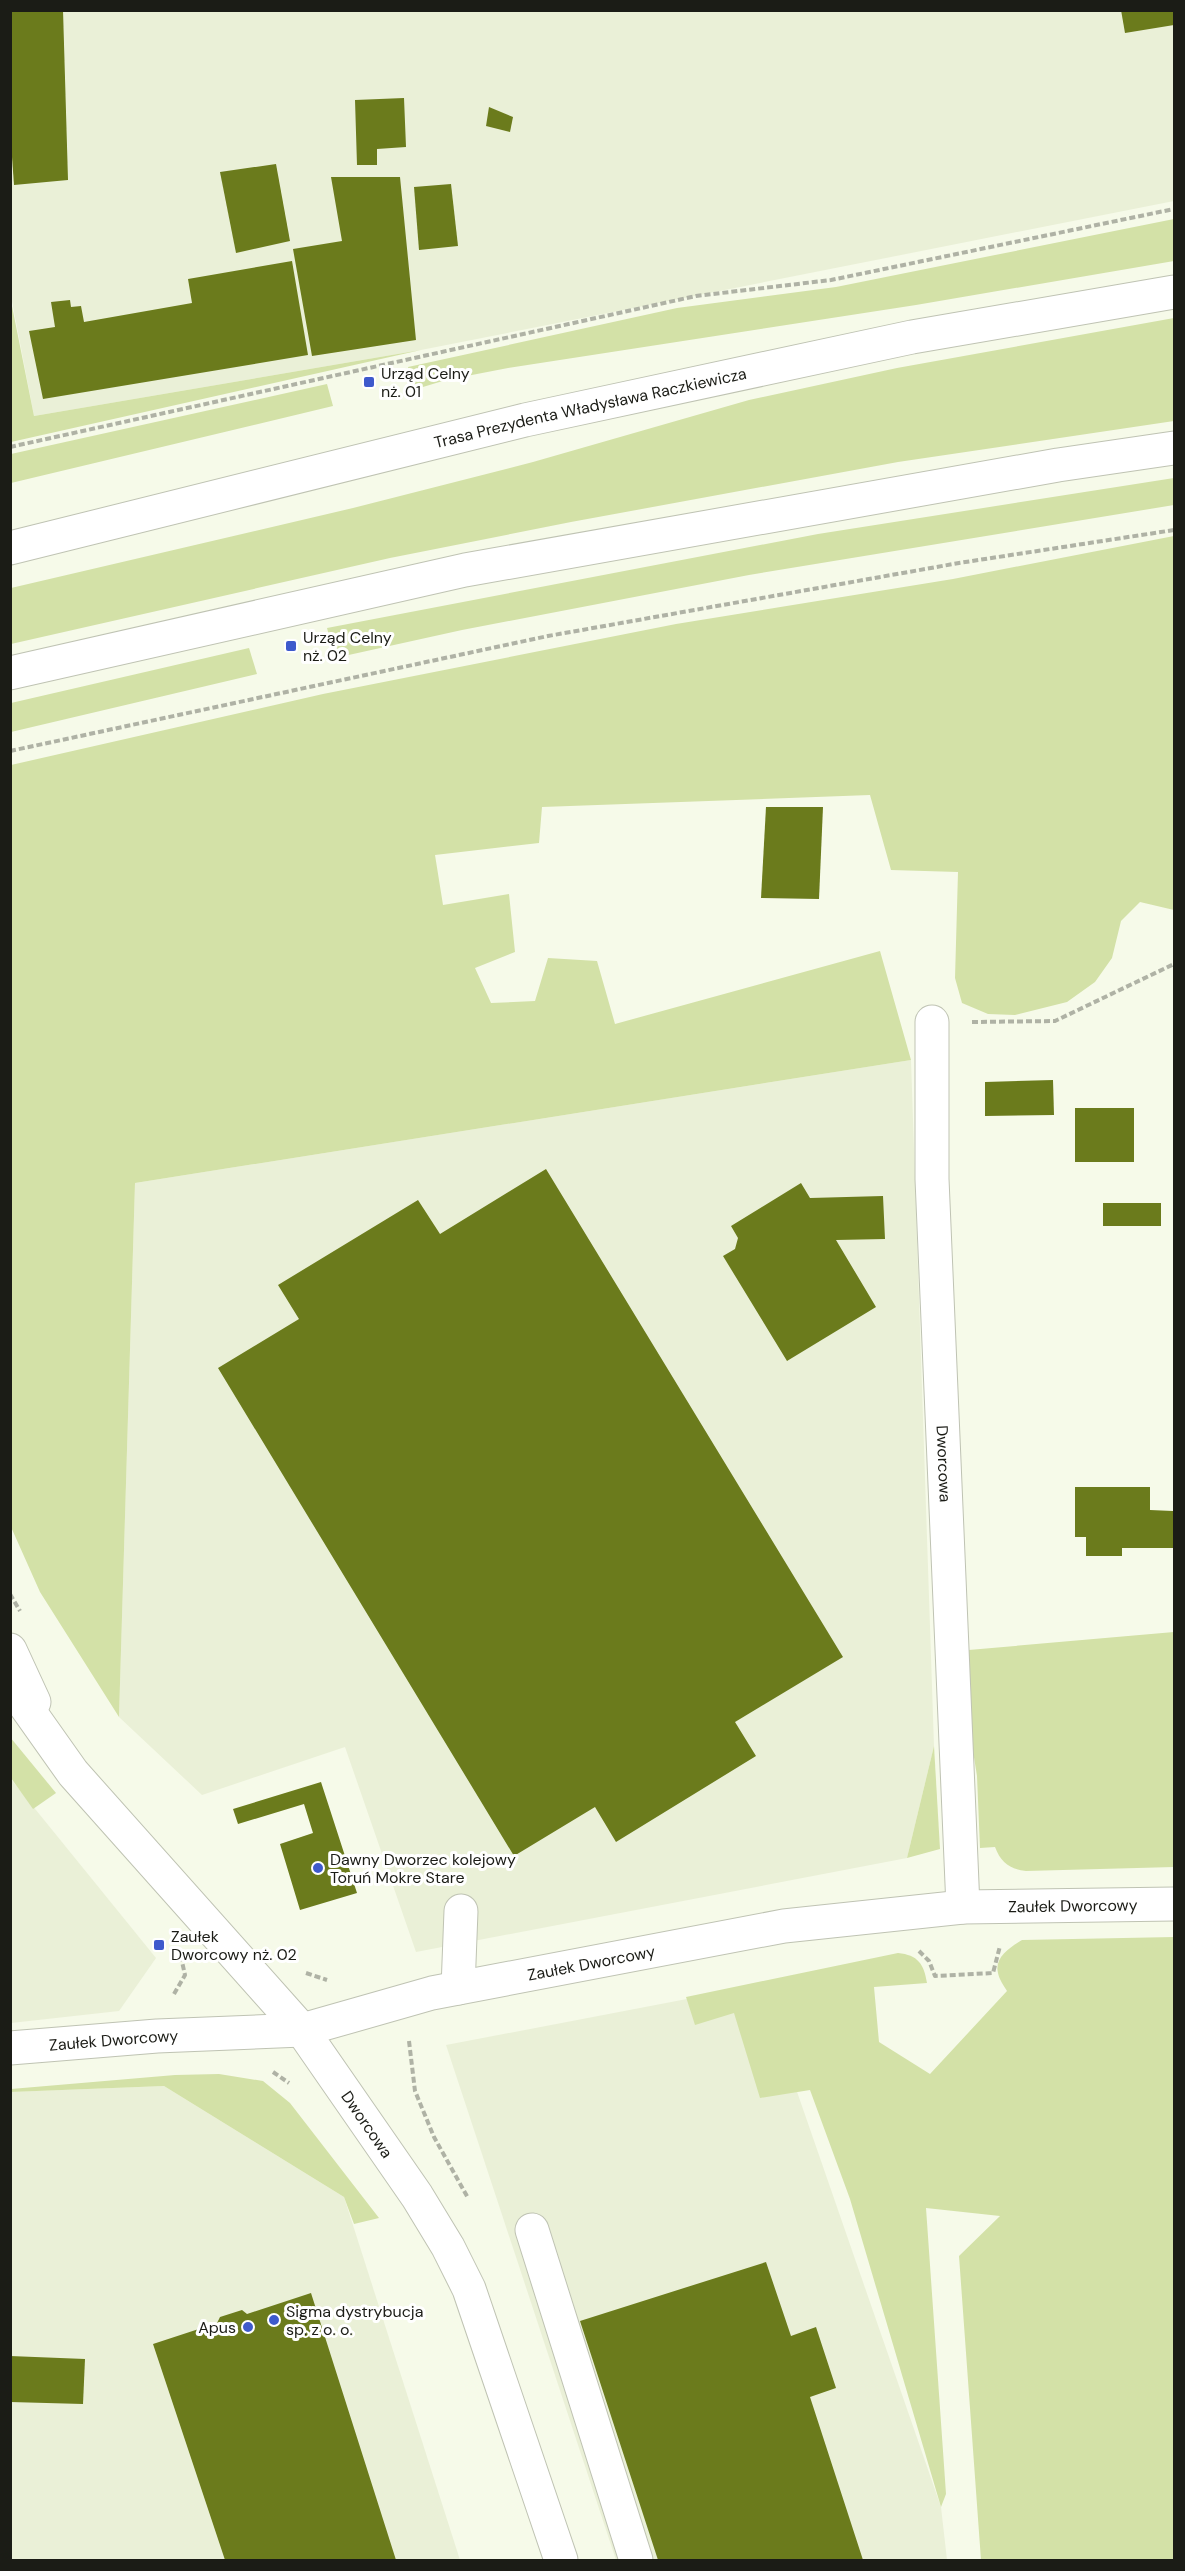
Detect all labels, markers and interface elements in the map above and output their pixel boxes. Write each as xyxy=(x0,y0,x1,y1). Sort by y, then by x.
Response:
street label: Trasa Prezydenta Władysława Raczkiewicza xyxy=(432,362,748,453)
place label: Urząd Celny nż. 01 xyxy=(381,363,470,402)
marker: Urząd Celny nż. 01 xyxy=(362,375,376,389)
place label: Urząd Celny nż. 02 xyxy=(303,627,392,666)
marker: Urząd Celny nż. 02 xyxy=(284,639,298,653)
street label: Dworcowa xyxy=(932,1425,956,1503)
place label: Dawny Dworzec kolejowy Toruń Mokre Stare xyxy=(330,1849,516,1888)
marker: Dawny Dworzec kolejowy Toruń Mokre Stare xyxy=(311,1861,325,1875)
street label: Zaułek Dworcowy xyxy=(1008,1894,1138,1917)
place label: Zaułek Dworcowy nż. 02 xyxy=(171,1926,297,1965)
marker: Zaułek Dworcowy nż. 02 xyxy=(152,1938,166,1952)
street label: Zaułek Dworcowy xyxy=(526,1940,657,1985)
street label: Zaułek Dworcowy xyxy=(48,2025,179,2055)
street label: Dworcowa xyxy=(337,2087,398,2162)
place label: Sigma dystrybucja sp. z o. o. xyxy=(286,2301,423,2340)
marker: Sigma dystrybucja sp. z o. o. xyxy=(267,2313,281,2327)
place label: Apus xyxy=(198,2317,236,2338)
marker: Apus xyxy=(241,2320,255,2334)

